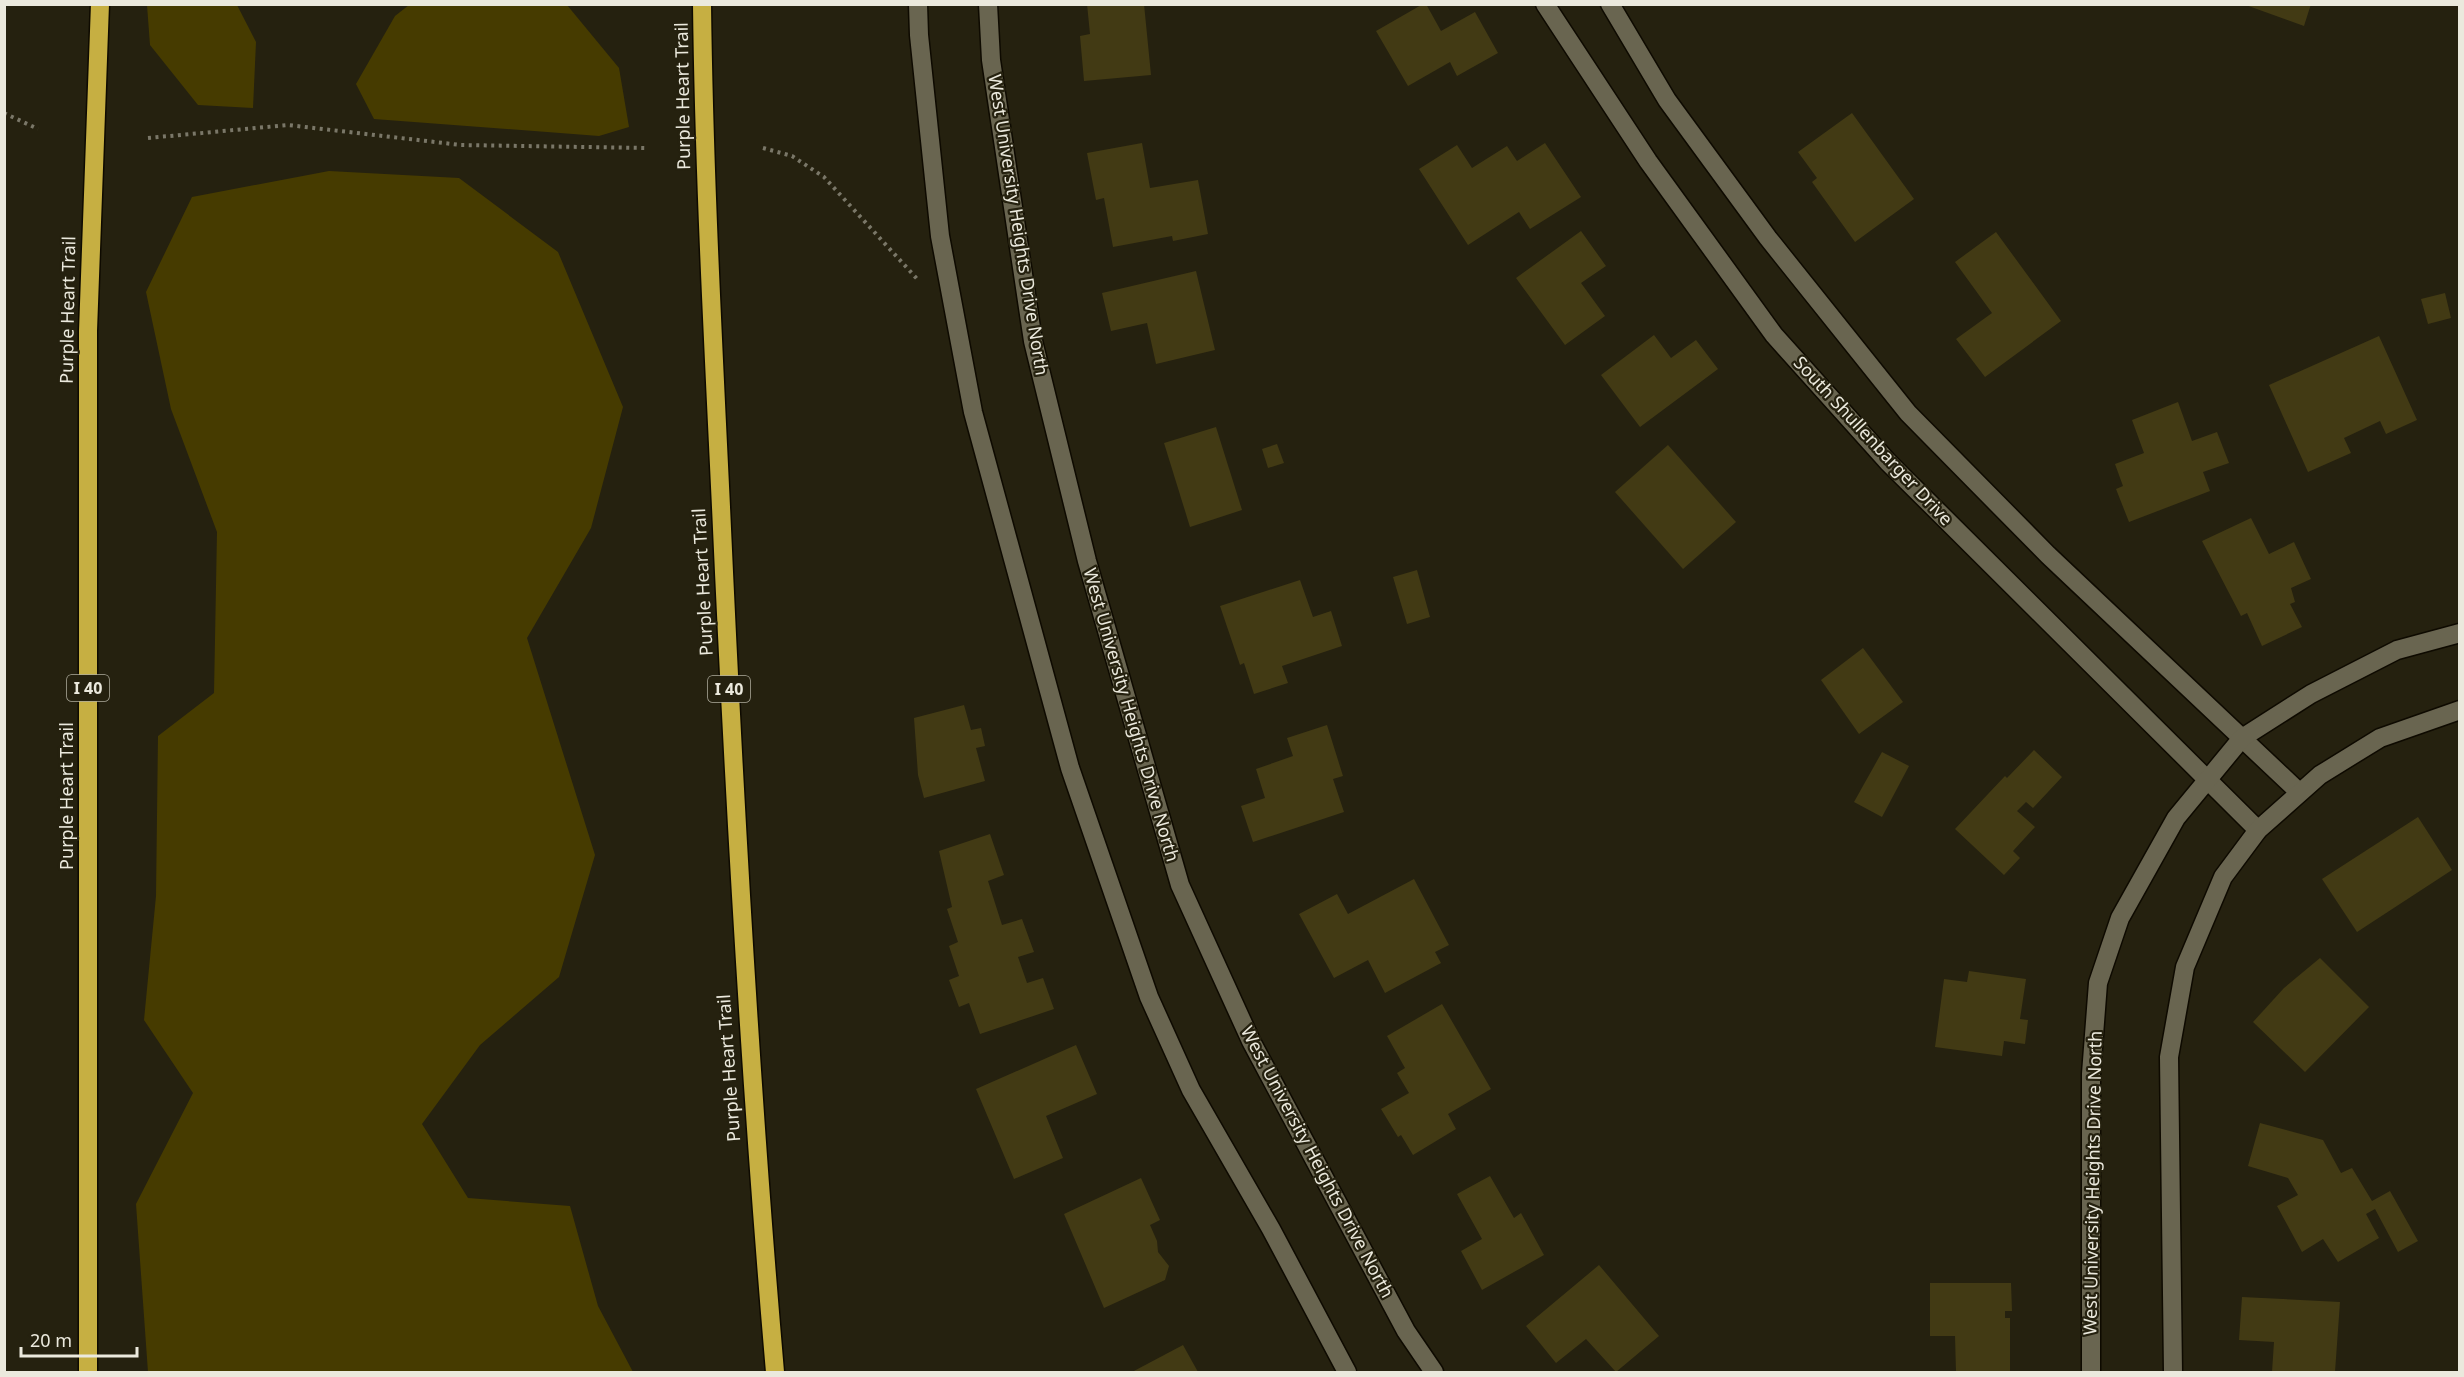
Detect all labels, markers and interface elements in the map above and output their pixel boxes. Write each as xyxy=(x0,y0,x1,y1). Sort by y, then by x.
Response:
street label: Purple Heart Trail xyxy=(669,22,695,170)
street label: West University Heights Drive North xyxy=(983,73,1055,377)
street label: Purple Heart Trail xyxy=(54,236,80,384)
street label: South Shullenbarger Drive xyxy=(1789,351,1959,530)
street label: Purple Heart Trail xyxy=(686,508,718,656)
street label: West University Heights Drive North xyxy=(1078,565,1185,864)
road number: I 40 xyxy=(67,675,109,701)
road number: I 40 xyxy=(708,676,750,702)
street label: Purple Heart Trail xyxy=(54,722,78,870)
street label: Purple Heart Trail xyxy=(711,994,745,1143)
street label: West University Heights Drive North xyxy=(1236,1021,1400,1302)
street label: West University Heights Drive North xyxy=(2077,1031,2107,1335)
scale bar xyxy=(21,1320,136,1358)
text: 20 m xyxy=(30,1328,72,1352)

